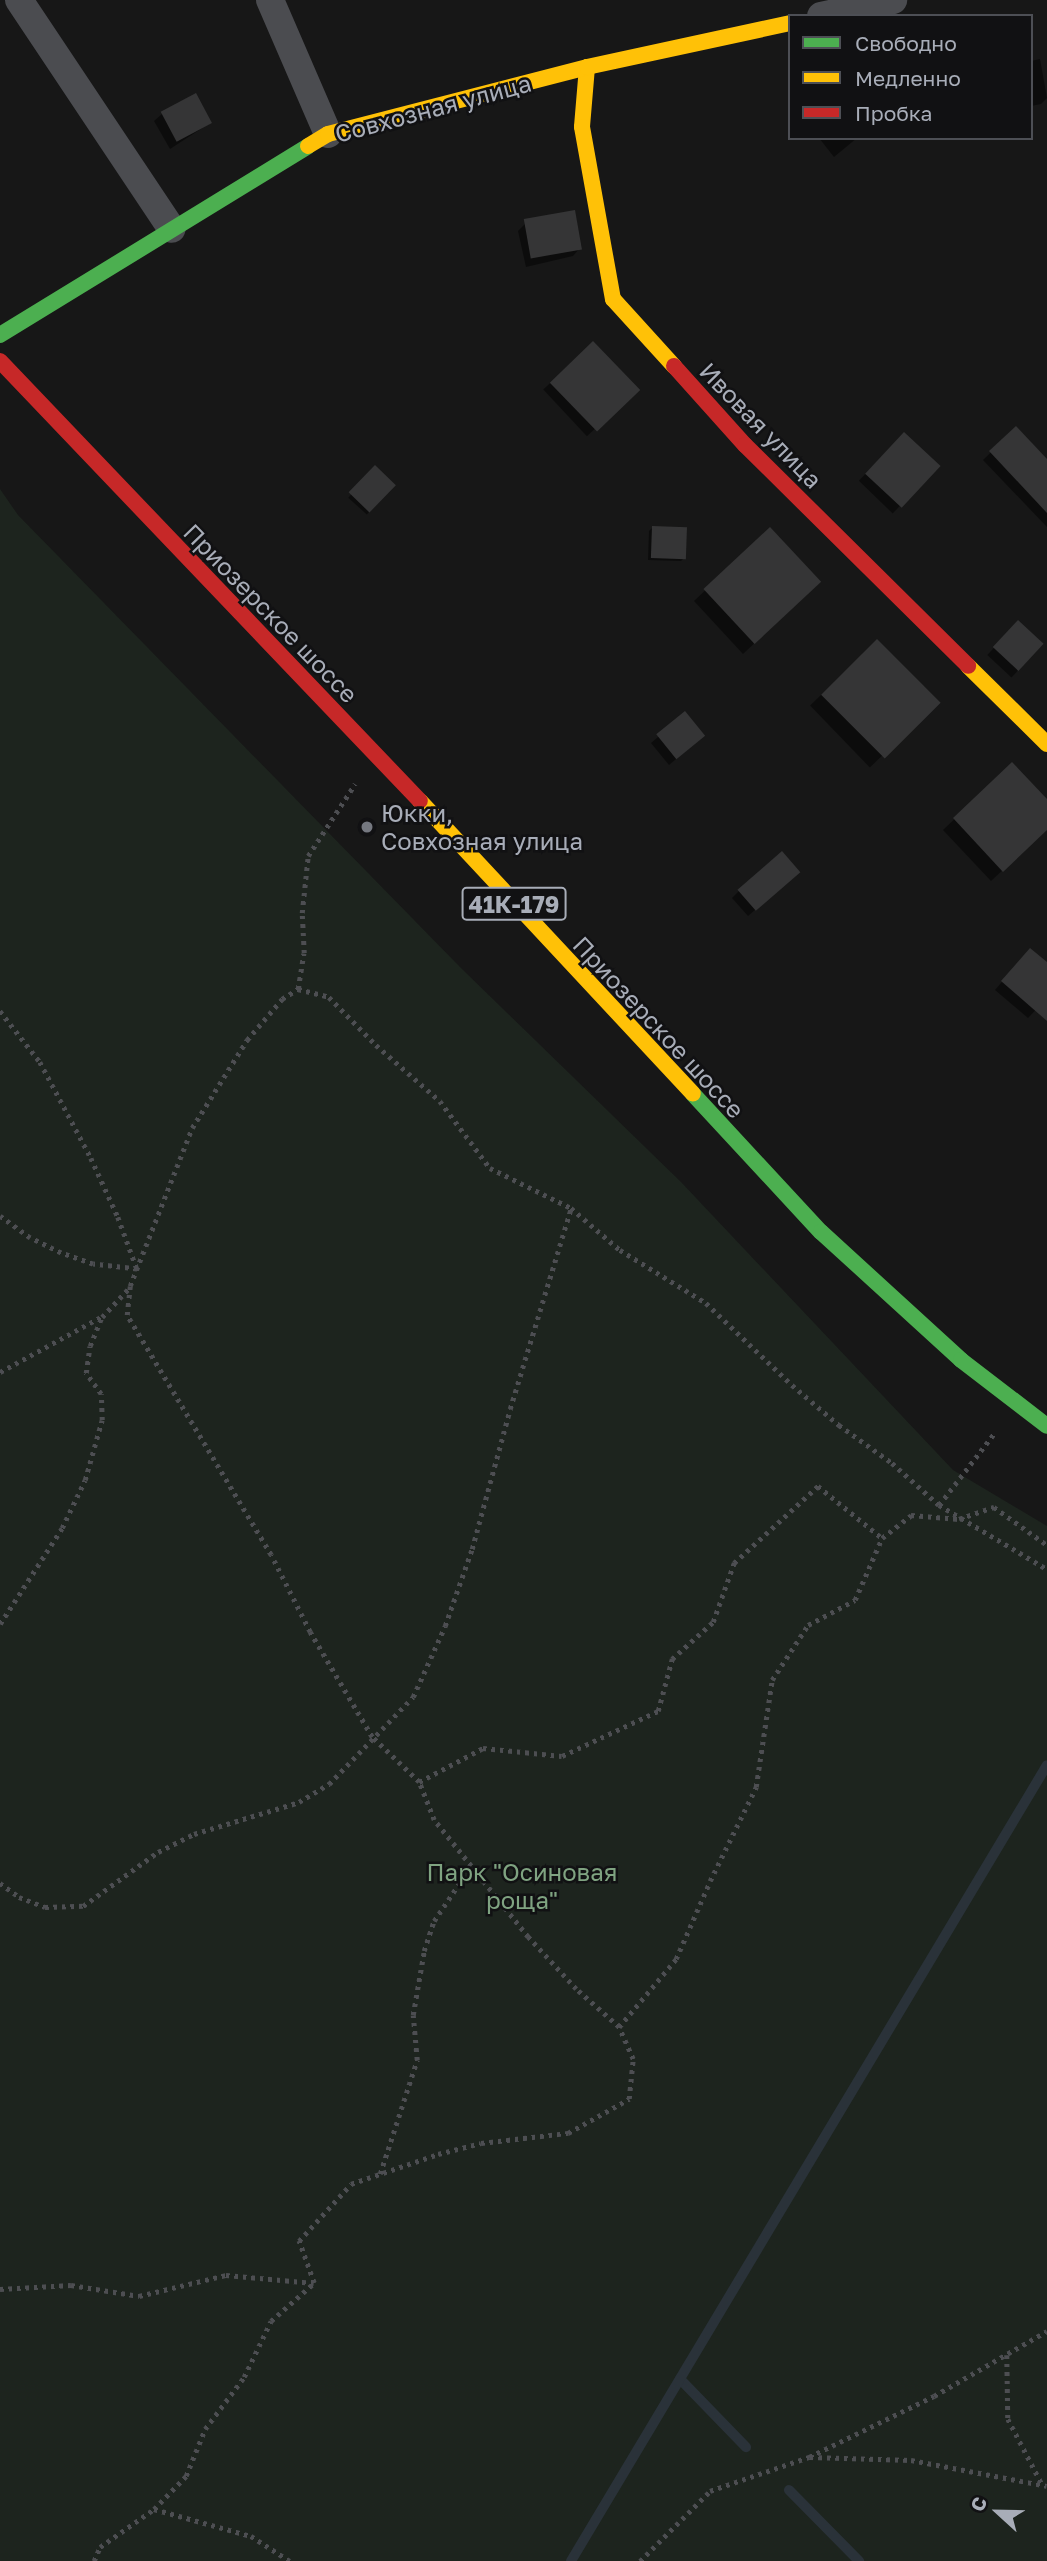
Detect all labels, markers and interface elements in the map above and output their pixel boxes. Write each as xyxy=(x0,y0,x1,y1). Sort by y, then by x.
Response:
legend xyxy=(788,14,1033,140)
text: Свободно xyxy=(855,30,957,56)
text: Медленно xyxy=(855,65,961,91)
street label: Совхозная улица xyxy=(332,68,534,148)
text: Пробка xyxy=(855,100,933,126)
street label: Ивовая улица xyxy=(694,356,828,494)
street label: Приозерское шоссе xyxy=(178,517,364,709)
place label: Юкки, Совхозная улица xyxy=(381,799,583,855)
marker: Юкки, Совхозная улица xyxy=(359,819,375,835)
road number: 41К-179 xyxy=(462,884,566,923)
street label: Приозерское шоссе xyxy=(567,930,751,1124)
park label: Парк "Осиновая роща" xyxy=(427,1858,617,1914)
north arrow xyxy=(963,2477,1033,2547)
text: С xyxy=(965,2493,991,2515)

